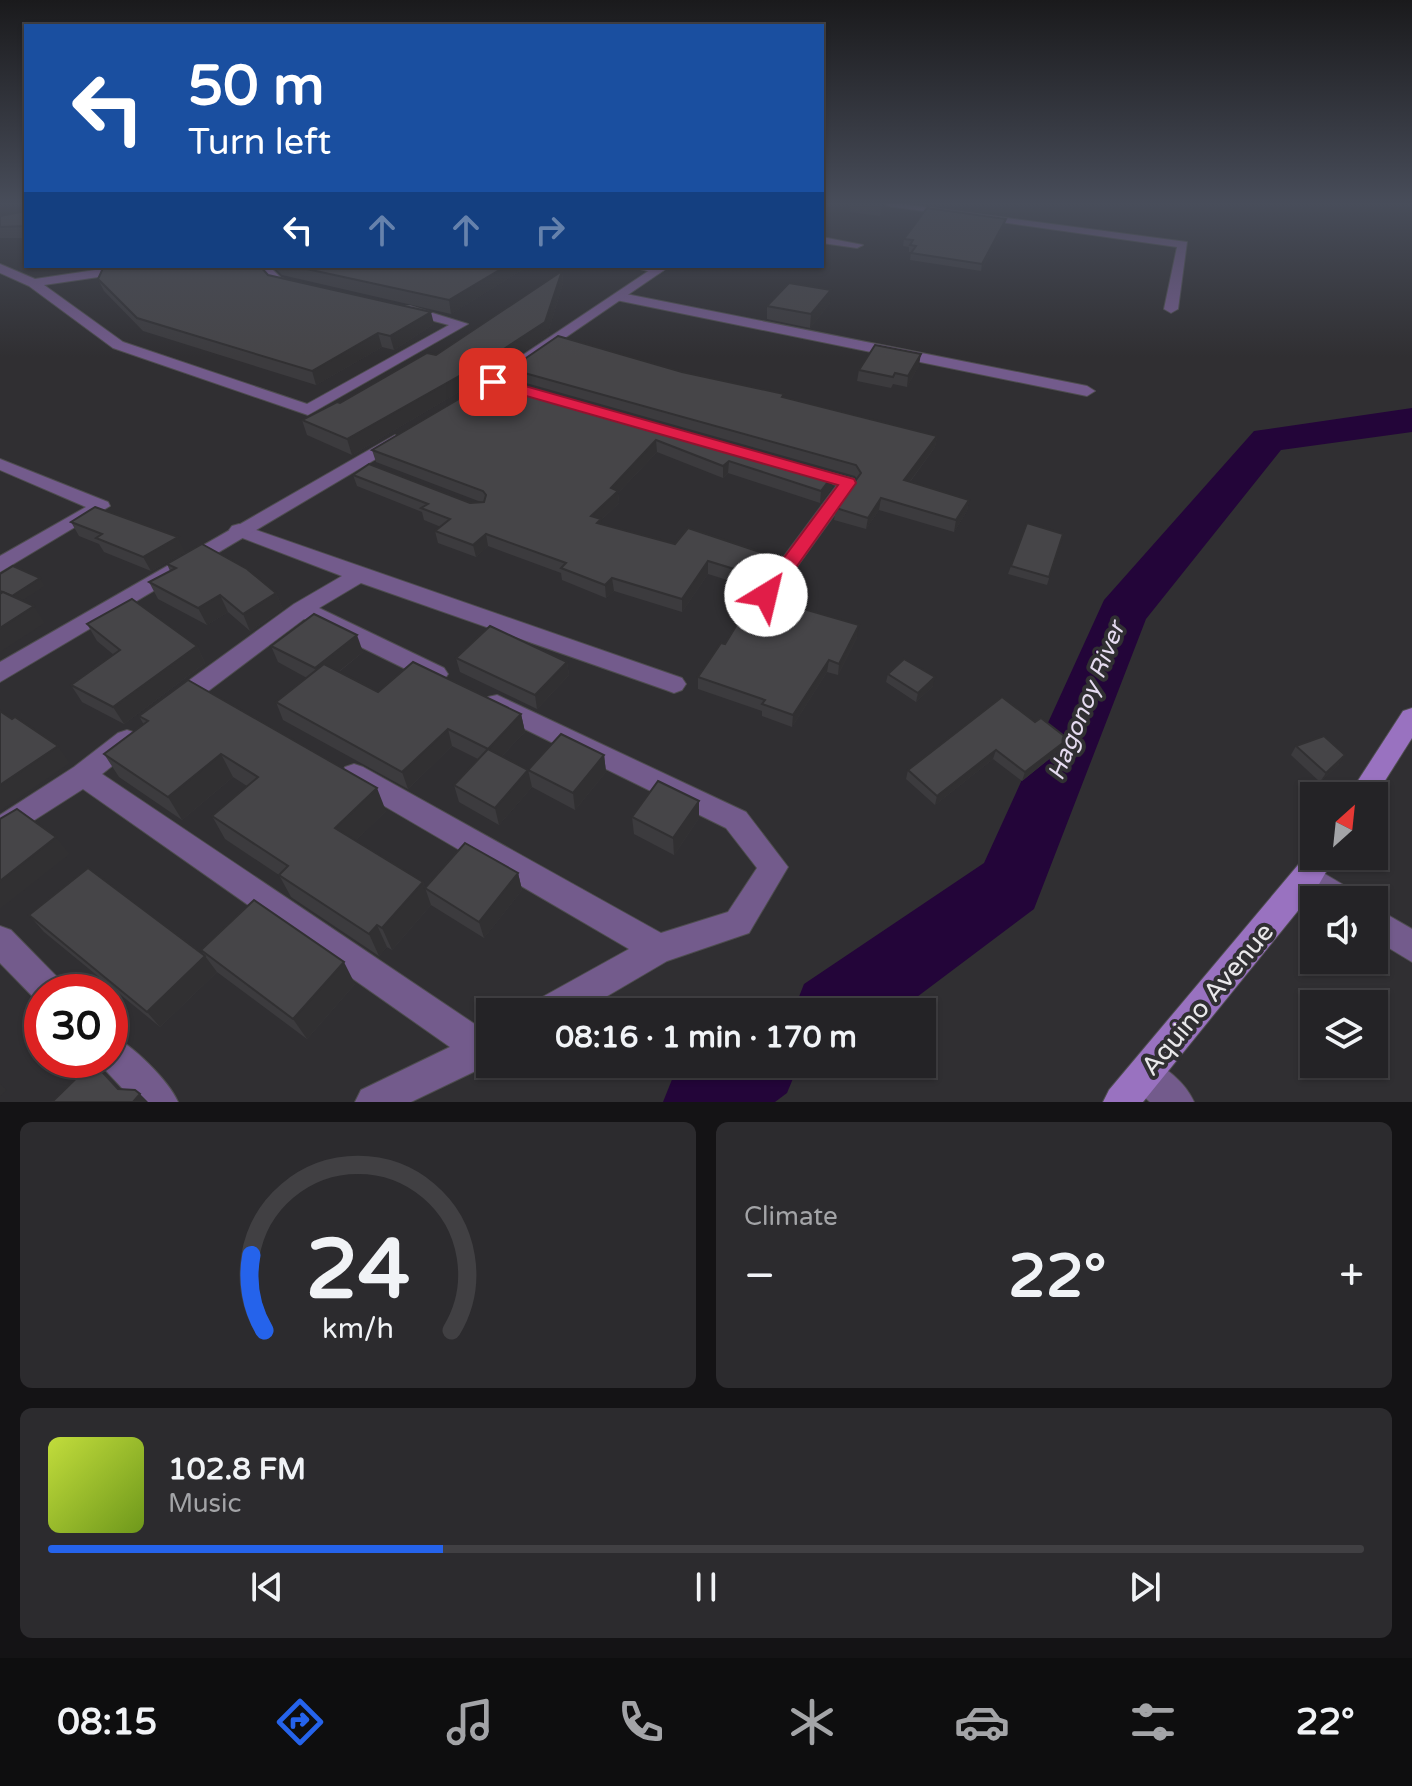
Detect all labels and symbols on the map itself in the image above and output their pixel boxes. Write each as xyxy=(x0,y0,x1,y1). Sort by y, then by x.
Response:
pin xyxy=(459,348,527,416)
position arrow xyxy=(724,553,808,637)
water label: Hagonoy River xyxy=(1042,615,1132,784)
north arrow xyxy=(1300,782,1388,870)
street label: Aquino Avenue xyxy=(1135,917,1280,1082)
speed limit sign: 30 xyxy=(24,974,128,1078)

